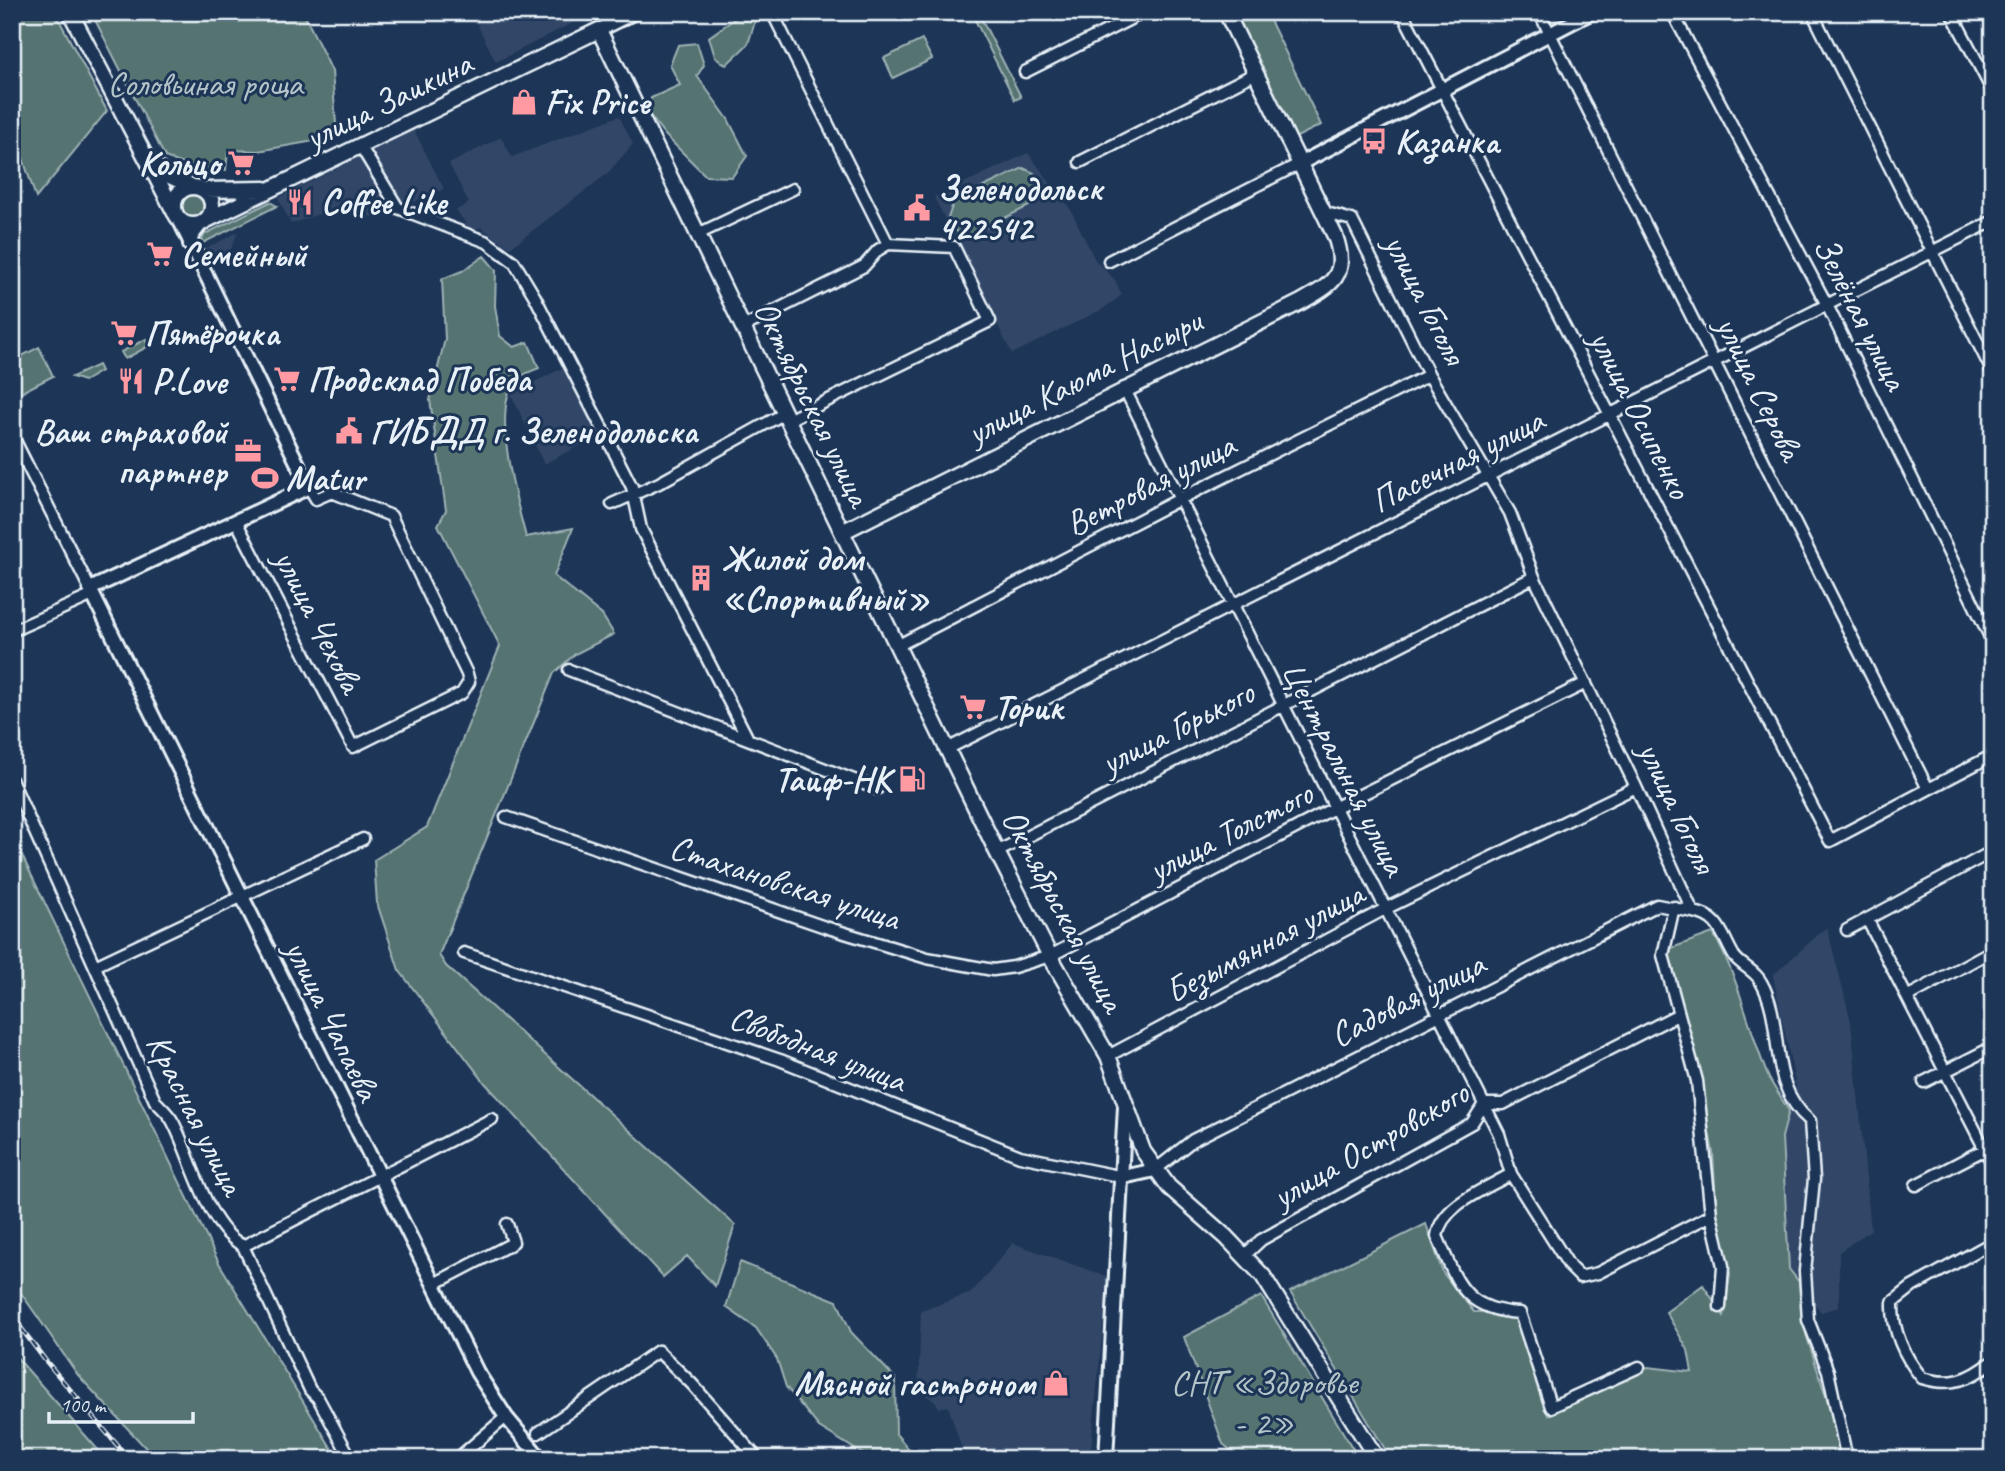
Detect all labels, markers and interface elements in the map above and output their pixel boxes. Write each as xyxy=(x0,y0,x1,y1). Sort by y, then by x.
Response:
street label: улица Заикина xyxy=(295,39,482,161)
park label: Соловьиная роща xyxy=(107,61,305,106)
place label: Fix Price xyxy=(545,80,652,125)
shop icon: Fix Price xyxy=(509,87,539,117)
place label: Казанка xyxy=(1395,119,1502,164)
bus stop icon: Казанка xyxy=(1359,126,1389,156)
place label: Кольцо xyxy=(139,141,223,186)
supermarket icon: Кольцо xyxy=(226,148,256,178)
place label: Зеленодольск 422542 xyxy=(938,166,1105,251)
place label: Coffee Like xyxy=(321,180,449,225)
restaurant icon: Coffee Like xyxy=(285,187,315,217)
public building icon: Зеленодольск 422542 xyxy=(902,193,932,223)
street label: улица Гоголя xyxy=(1373,225,1479,374)
street label: Зелёная улица xyxy=(1803,229,1919,399)
place label: Семейный xyxy=(181,232,309,277)
supermarket icon: Семейный xyxy=(145,239,175,269)
street label: Октябрьская улица xyxy=(743,293,883,516)
street label: улица Каюма Насыри xyxy=(958,297,1211,456)
street label: улица Серова xyxy=(1705,307,1815,470)
place label: Пятёрочка xyxy=(145,311,282,356)
supermarket icon: Пятёрочка xyxy=(109,318,139,348)
street label: улица Осипенко xyxy=(1578,321,1703,508)
place label: Продсклад Победа xyxy=(308,357,534,402)
place label: P.Love xyxy=(152,359,229,404)
supermarket icon: Продсклад Победа xyxy=(272,364,302,394)
restaurant icon: P.Love xyxy=(116,366,146,396)
street label: Пасечная улица xyxy=(1363,396,1554,523)
place label: Ваш страховой партнер xyxy=(35,409,229,494)
place label: ГИБДД г. Зеленодольска xyxy=(370,409,700,454)
public building icon: ГИБДД г. Зеленодольска xyxy=(334,416,364,446)
street label: Ветровая улица xyxy=(1058,421,1245,546)
office icon: Ваш страховой партнер xyxy=(233,436,263,466)
place label: Matur xyxy=(286,456,368,501)
sports icon: Matur xyxy=(250,463,280,493)
place label: Жилой дом «Спортивный» xyxy=(722,536,930,621)
street label: улица Чехова xyxy=(262,540,375,703)
building icon: Жилой дом «Спортивный» xyxy=(686,563,716,593)
street label: Центральная улица xyxy=(1271,654,1419,885)
street label: улица Горького xyxy=(1091,669,1263,786)
place label: Торик xyxy=(994,685,1066,730)
supermarket icon: Торик xyxy=(958,692,988,722)
street label: улица Гоголя xyxy=(1627,732,1729,883)
place label: Таиф-НК xyxy=(775,757,896,802)
fuel station icon: Таиф-НК xyxy=(897,764,927,794)
street label: улица Толстого xyxy=(1139,770,1321,893)
street label: Октябрьская улица xyxy=(991,801,1137,1022)
street label: Стахановская улица xyxy=(664,824,907,941)
street label: Безымянная улица xyxy=(1157,870,1374,1014)
street label: улица Чапаева xyxy=(273,931,392,1111)
street label: Садовая улица xyxy=(1322,940,1495,1058)
street label: Свободная улица xyxy=(723,994,915,1104)
street label: Красная улица xyxy=(136,1026,256,1205)
street label: улица Островского xyxy=(1262,1069,1478,1220)
park label: СНТ «Здоровье - 2» xyxy=(1171,1360,1360,1445)
place label: Мясной гастроном xyxy=(795,1361,1037,1406)
shop icon: Мясной гастроном xyxy=(1041,1368,1071,1398)
scale bar xyxy=(49,1380,192,1424)
text: 100 m xyxy=(60,1392,107,1418)

